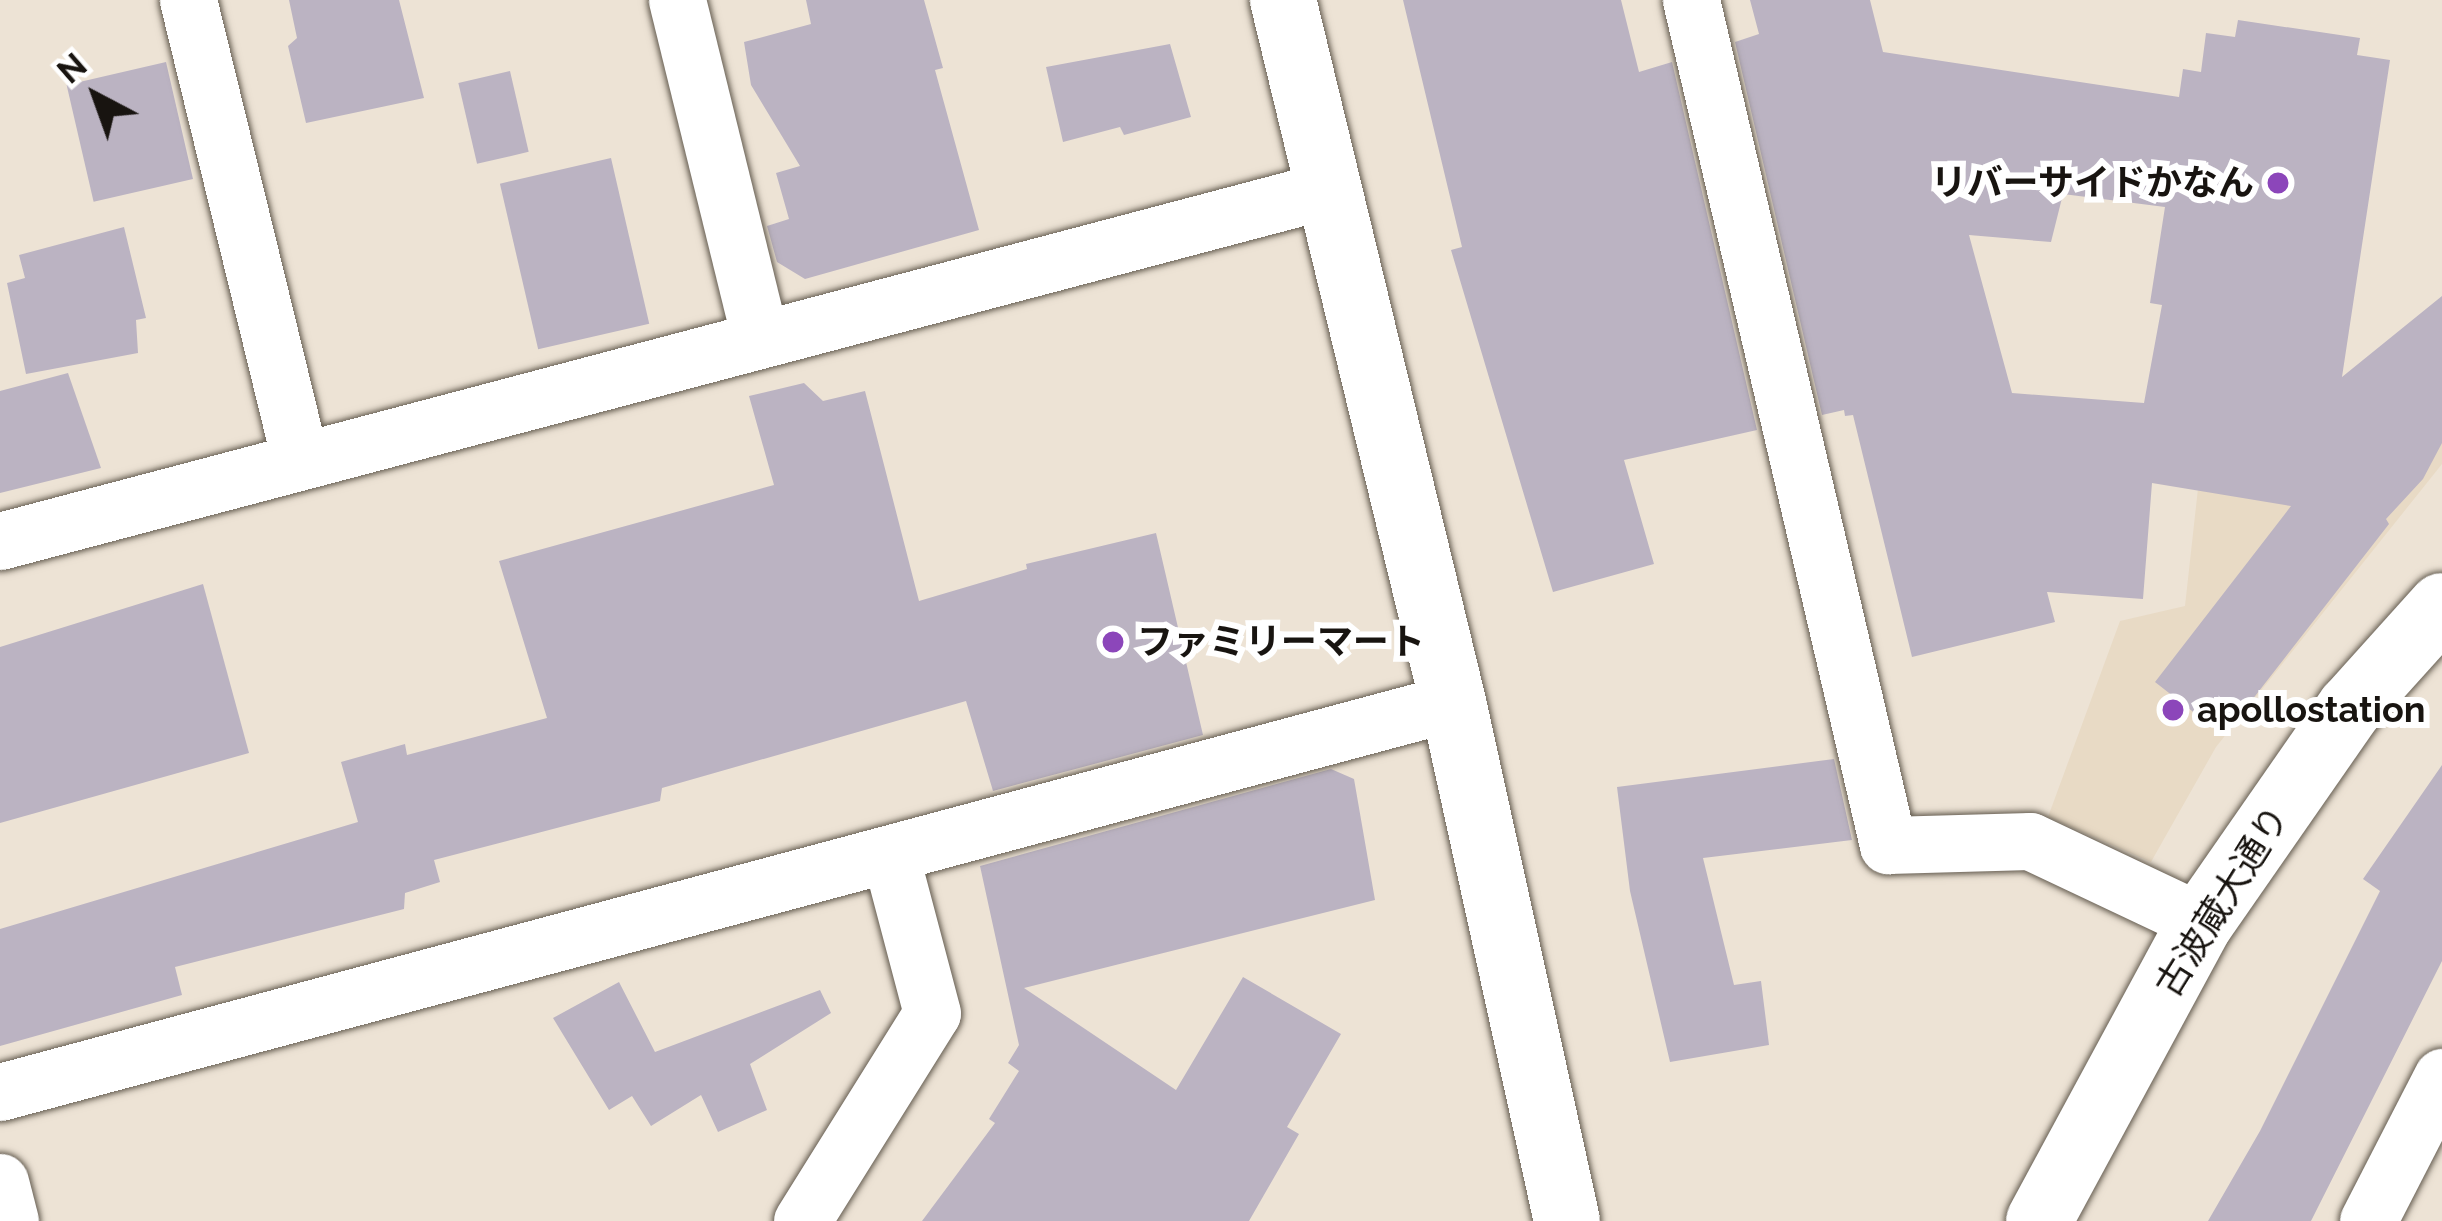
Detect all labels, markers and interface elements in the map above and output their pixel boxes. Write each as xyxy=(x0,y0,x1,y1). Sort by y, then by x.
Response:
north arrow xyxy=(36,36,156,156)
text: N xyxy=(50,45,94,91)
place label: リバーサイドかなん xyxy=(1930,161,2254,205)
marker: リバーサイドかなん xyxy=(2265,170,2291,196)
place label: ファミリーマート xyxy=(1137,620,1425,664)
marker: ファミリーマート xyxy=(1100,629,1126,655)
place label: apollostation xyxy=(2197,688,2426,732)
marker: apollostation xyxy=(2160,697,2186,723)
street label: 古波蔵大通り xyxy=(2146,798,2298,1004)

